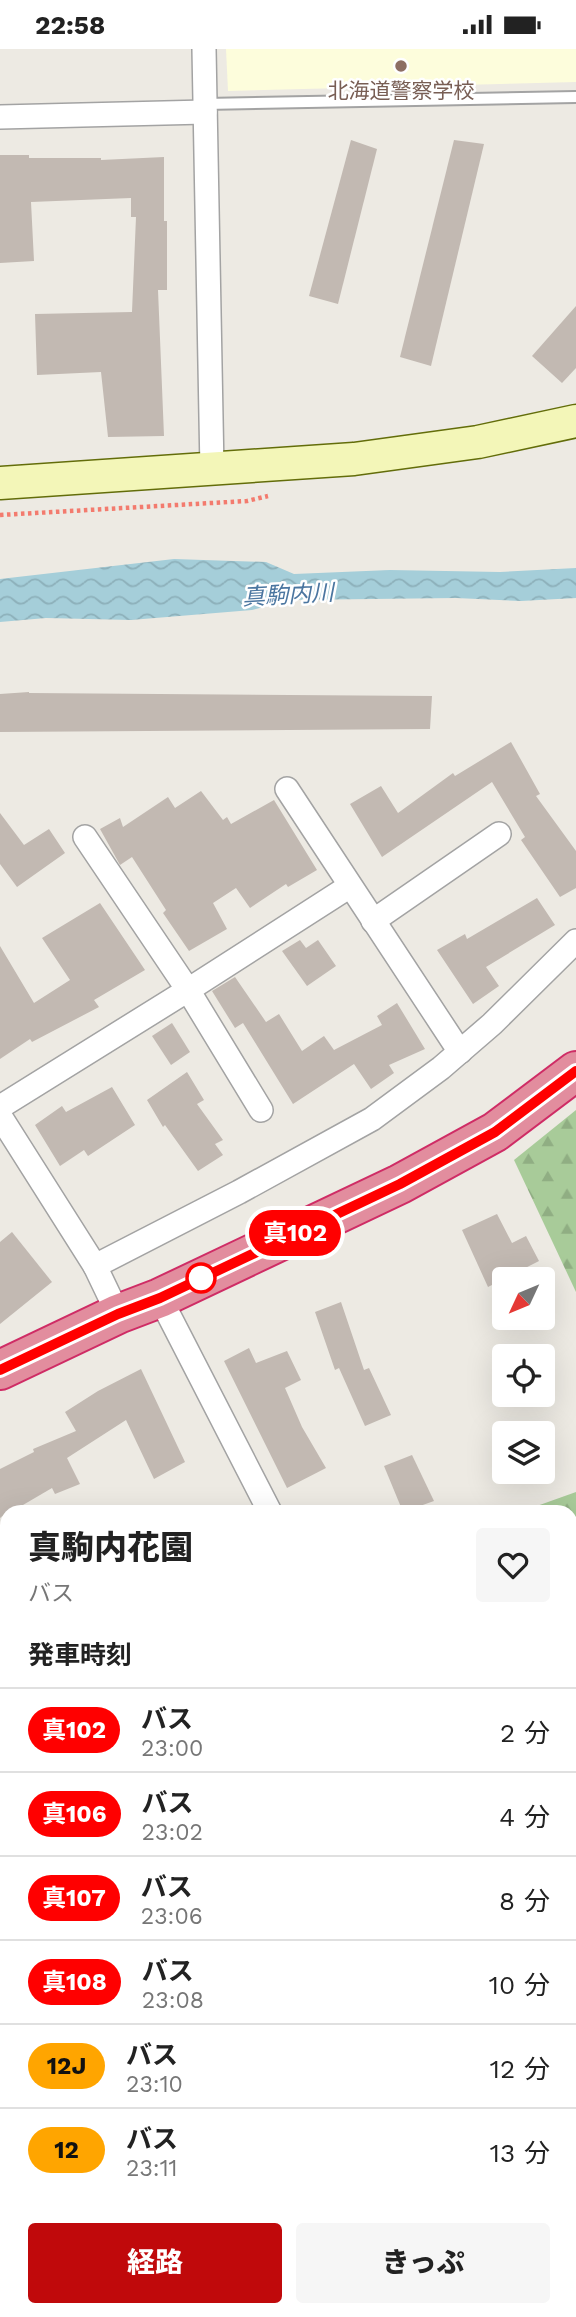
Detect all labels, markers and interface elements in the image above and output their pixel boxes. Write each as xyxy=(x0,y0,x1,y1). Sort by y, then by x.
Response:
text: 22:58 xyxy=(35,10,105,40)
marker: 北海道警察学校 xyxy=(393,58,409,74)
place label: 北海道警察学校 xyxy=(328,78,475,103)
water label: 真駒内川 xyxy=(241,579,338,611)
line badge: 真102 xyxy=(246,1210,344,1256)
text: 真102 xyxy=(263,1219,327,1247)
unlabelled marker xyxy=(186,1263,216,1293)
north arrow xyxy=(492,1267,555,1330)
map controls xyxy=(492,1267,555,1484)
button: locate xyxy=(492,1344,555,1407)
button: layers xyxy=(492,1421,555,1484)
text: 真駒内花園 xyxy=(28,1528,193,1567)
button: heart xyxy=(476,1528,550,1602)
text: バス xyxy=(28,1580,74,1607)
text: 発車時刻 xyxy=(28,1640,132,1670)
text: バス xyxy=(141,1704,193,1734)
text: 真102 xyxy=(42,1716,106,1744)
text: 2 分 xyxy=(500,1718,550,1748)
text: 23:00 xyxy=(141,1735,203,1762)
text: バス xyxy=(142,1788,194,1818)
text: 真106 xyxy=(42,1800,107,1828)
text: 4 分 xyxy=(499,1802,550,1832)
text: 23:02 xyxy=(142,1819,203,1846)
text: バス xyxy=(141,1872,193,1902)
text: 真107 xyxy=(42,1884,106,1912)
text: 8 分 xyxy=(499,1886,550,1916)
text: 23:06 xyxy=(141,1903,203,1930)
text: バス xyxy=(142,1956,194,1986)
text: 真108 xyxy=(42,1968,107,1996)
text: 10 分 xyxy=(489,1970,550,2000)
text: 23:08 xyxy=(142,1987,204,2014)
text: バス xyxy=(126,2040,178,2070)
text: 12J xyxy=(47,2052,86,2080)
text: 12 分 xyxy=(490,2054,550,2084)
text: 23:10 xyxy=(126,2071,183,2098)
text: バス xyxy=(126,2124,178,2154)
text: 12 xyxy=(54,2136,79,2164)
text: 13 分 xyxy=(490,2138,550,2168)
text: 23:11 xyxy=(126,2155,178,2182)
button: 経路 xyxy=(28,2223,282,2303)
button: きっぷ xyxy=(296,2223,550,2303)

